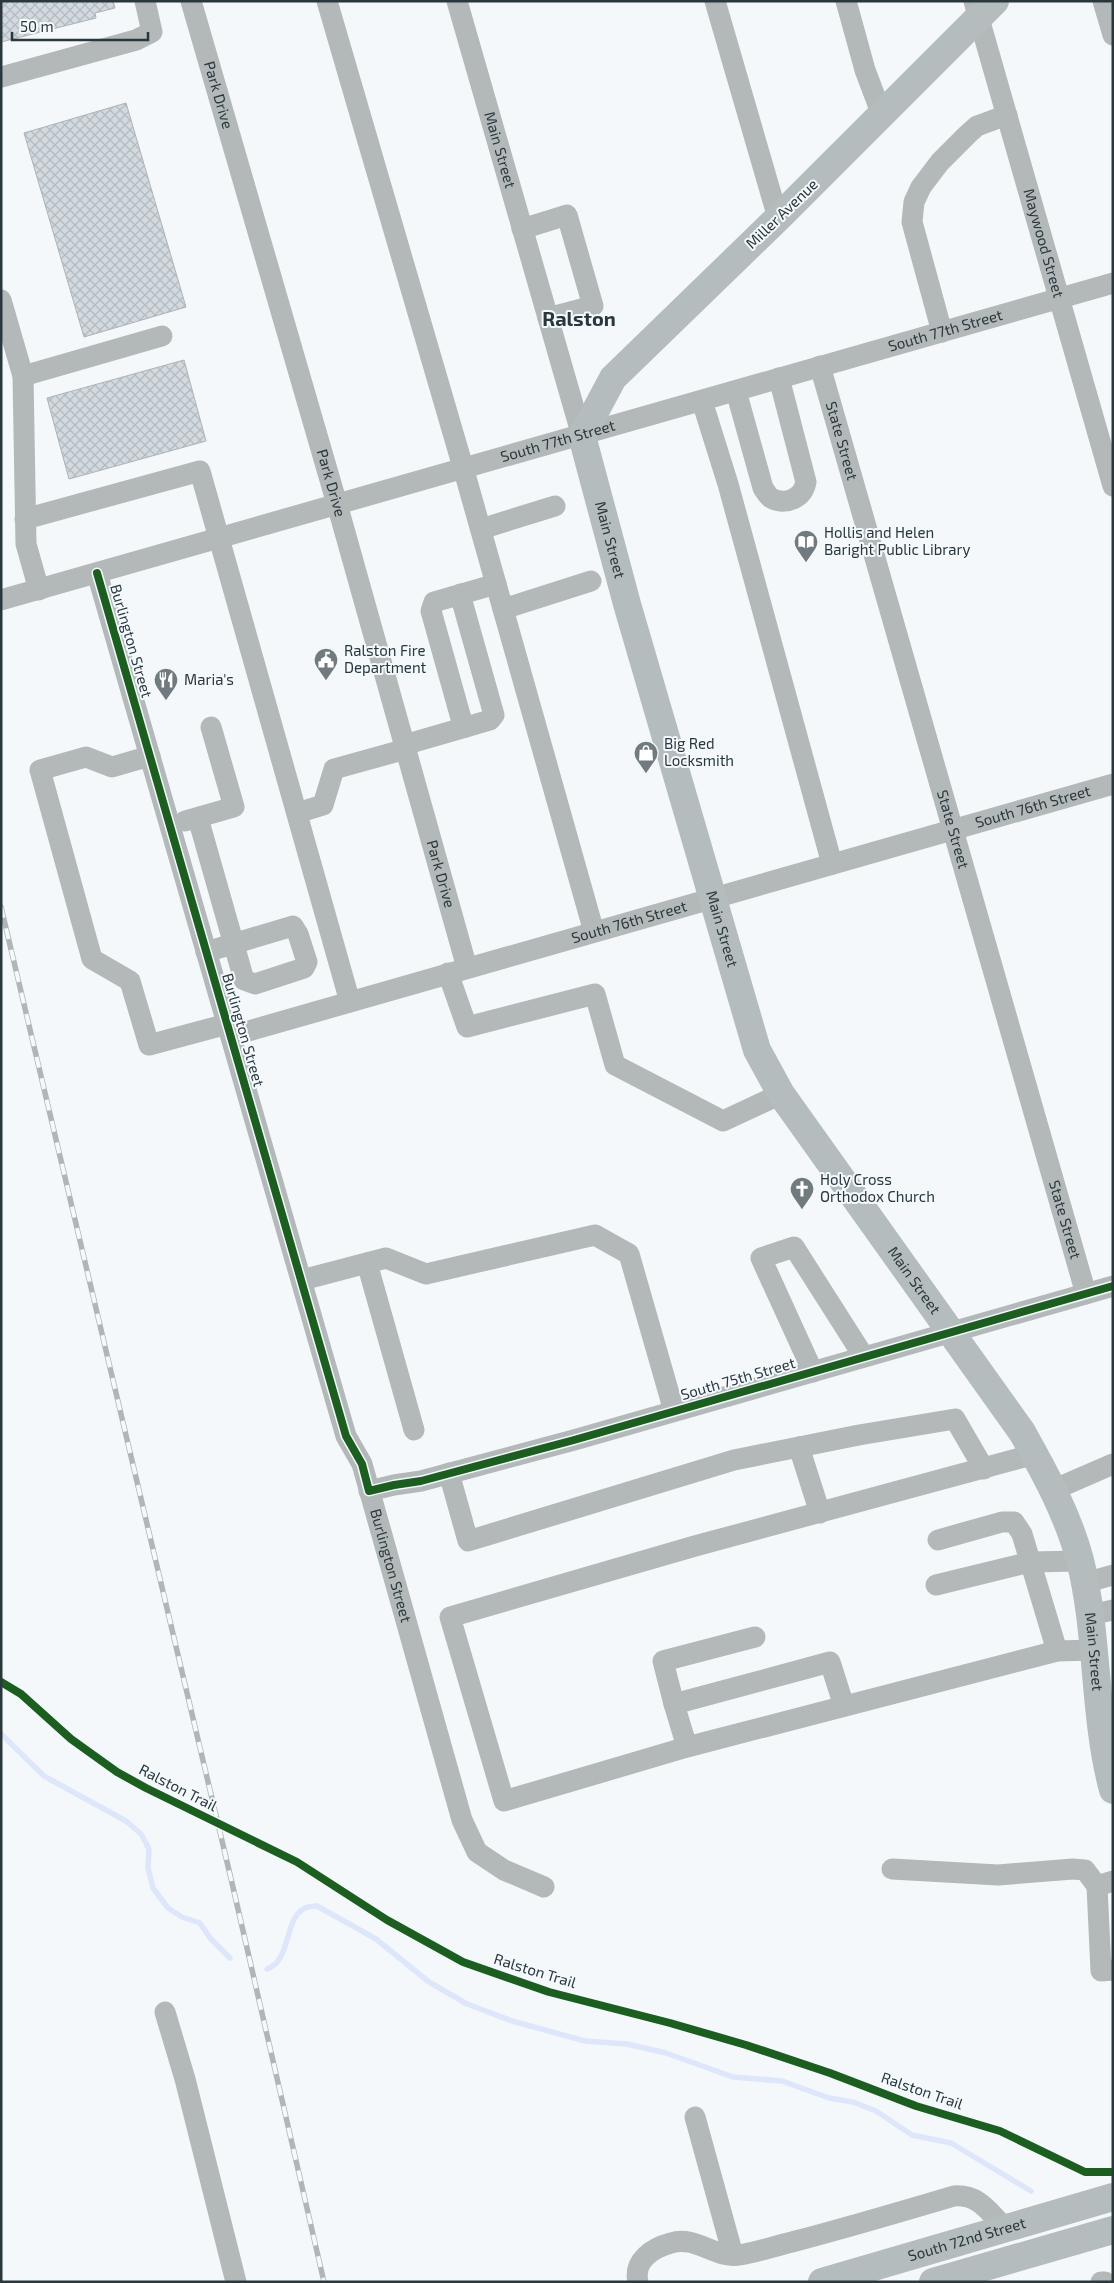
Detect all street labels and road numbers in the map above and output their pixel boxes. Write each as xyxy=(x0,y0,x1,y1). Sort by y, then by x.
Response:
street label: Park Drive xyxy=(201,59,238,131)
street label: Main Street xyxy=(481,109,520,190)
street label: Miller Avenue xyxy=(742,175,821,252)
street label: Maywood Street xyxy=(1020,186,1069,300)
street label: South 77th Street xyxy=(886,305,1005,355)
street label: State Street xyxy=(823,399,862,482)
street label: South 77th Street xyxy=(498,415,617,465)
street label: Park Drive xyxy=(314,447,350,519)
street label: Main Street xyxy=(592,499,630,580)
street label: Burlington Street xyxy=(107,582,157,700)
street label: South 76th Street xyxy=(973,781,1093,831)
street label: State Street xyxy=(934,788,974,871)
street label: Park Drive xyxy=(424,838,460,910)
street label: Main Street xyxy=(703,888,742,969)
street label: South 76th Street xyxy=(569,896,689,946)
street label: Burlington Street xyxy=(219,971,269,1089)
street label: State Street xyxy=(1046,1178,1086,1261)
street label: Main Street xyxy=(884,1242,945,1317)
street label: South 75th Street xyxy=(678,1353,797,1403)
street label: Burlington Street xyxy=(367,1506,416,1624)
street label: Main Street xyxy=(1082,1611,1108,1692)
street label: Ralston Trail xyxy=(136,1760,221,1815)
street label: Ralston Trail xyxy=(492,1949,579,1991)
street label: Ralston Trail xyxy=(879,2068,966,2113)
street label: South 72nd Street xyxy=(906,2213,1028,2264)

